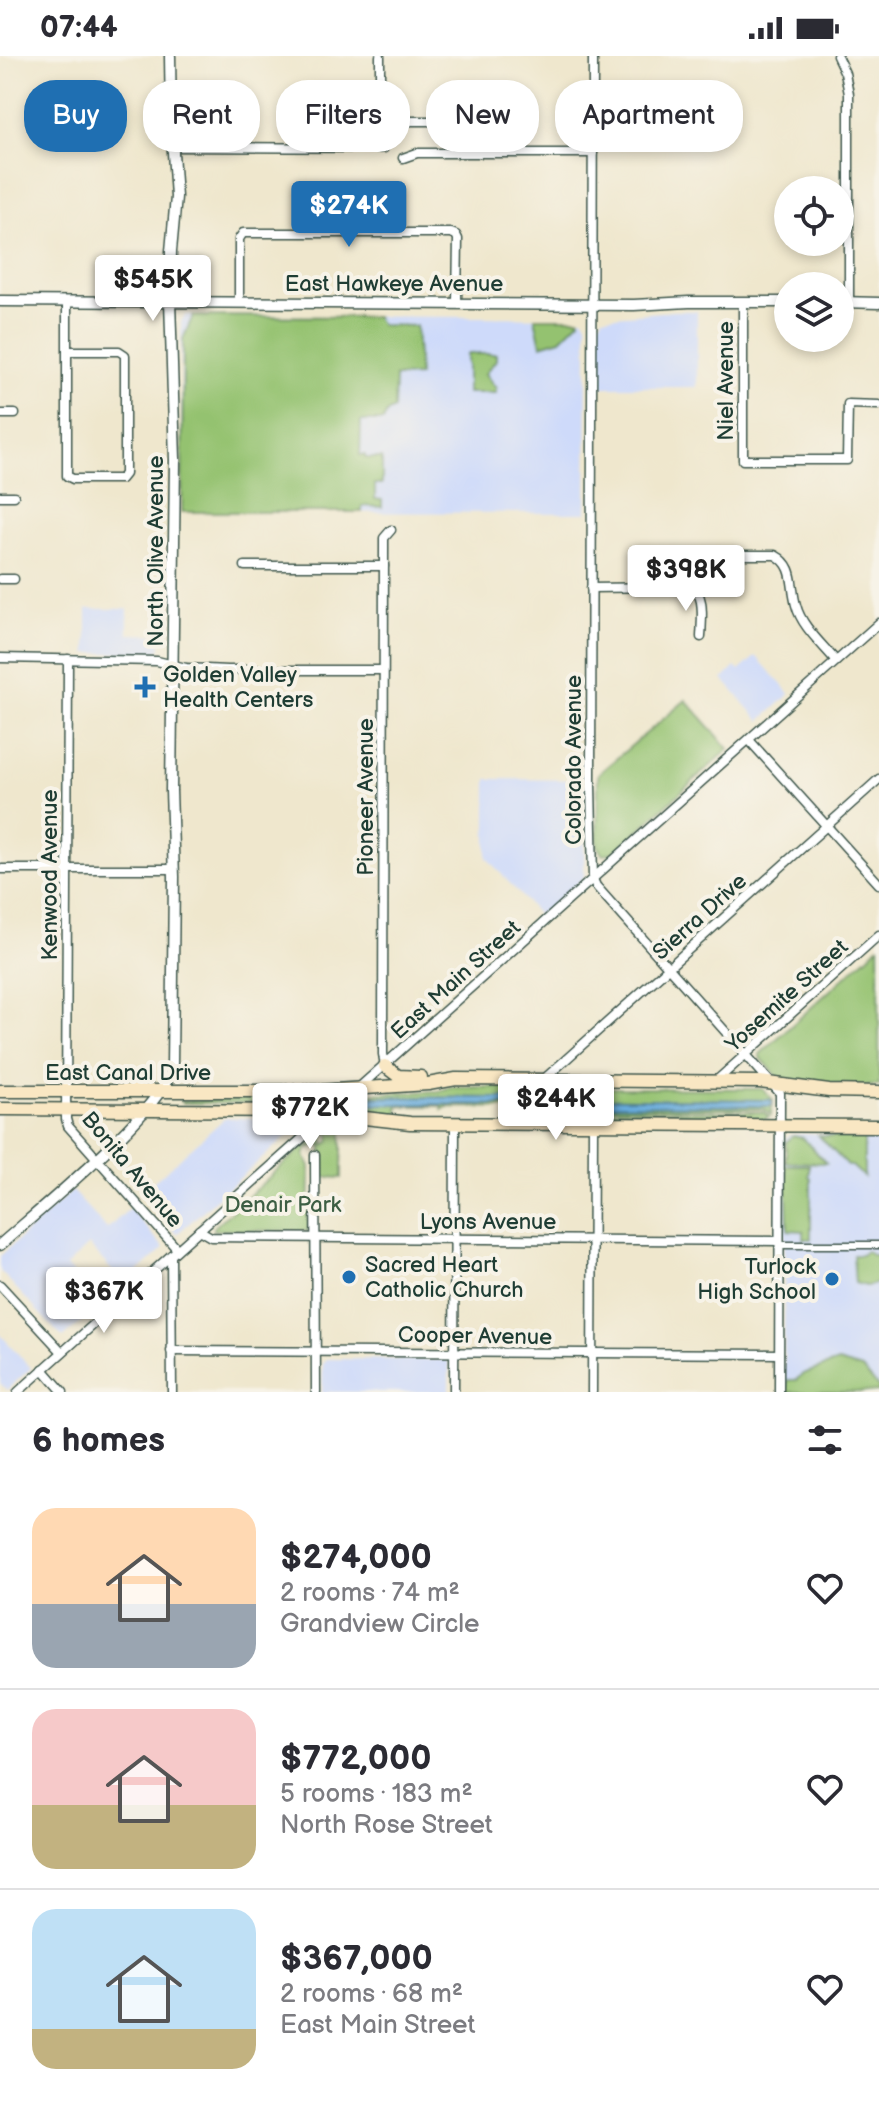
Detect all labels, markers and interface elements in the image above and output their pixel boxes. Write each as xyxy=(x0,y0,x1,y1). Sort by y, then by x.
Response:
text: 07:44 xyxy=(40,10,118,46)
chip: Buy xyxy=(24,80,127,152)
chip: Rent xyxy=(143,80,260,152)
chip: Filters xyxy=(276,80,410,152)
chip: New xyxy=(426,80,539,152)
chip: Apartment xyxy=(555,80,743,152)
map controls xyxy=(774,176,854,352)
button: locate xyxy=(774,176,854,256)
pin: $274K xyxy=(293,181,405,249)
text: $274K xyxy=(309,191,389,222)
pin: $545K xyxy=(97,255,209,323)
text: $545K xyxy=(113,265,193,296)
street label: East Hawkeye Avenue xyxy=(285,271,503,298)
button: layers xyxy=(774,272,854,352)
street label: Niel Avenue xyxy=(713,321,740,441)
street label: North Olive Avenue xyxy=(143,455,170,647)
pin: $398K xyxy=(630,545,742,613)
text: $398K xyxy=(646,555,726,586)
place label: Golden Valley Health Centers xyxy=(163,662,314,714)
street label: Colorado Avenue xyxy=(561,675,588,845)
marker: Golden Valley Health Centers xyxy=(134,676,156,698)
street label: Pioneer Avenue xyxy=(353,718,380,876)
street label: Kenwood Avenue xyxy=(37,789,64,961)
street label: Sierra Drive xyxy=(647,868,753,966)
street label: East Main Street xyxy=(385,915,527,1046)
street label: Yosemite Street xyxy=(719,934,854,1059)
street label: East Canal Drive xyxy=(45,1060,211,1087)
pin: $244K xyxy=(500,1074,612,1142)
pin: $772K xyxy=(254,1083,366,1151)
text: $244K xyxy=(516,1084,596,1115)
text: $772K xyxy=(270,1093,350,1124)
street label: Bonita Avenue xyxy=(75,1106,188,1234)
park label: Denair Park xyxy=(225,1192,342,1219)
street label: Lyons Avenue xyxy=(420,1209,556,1236)
place label: Sacred Heart Catholic Church xyxy=(365,1252,524,1304)
place label: Turlock High School xyxy=(697,1254,816,1306)
pin: $367K xyxy=(48,1267,160,1335)
marker: Sacred Heart Catholic Church xyxy=(340,1268,358,1286)
marker: Turlock High School xyxy=(823,1270,841,1288)
text: $367K xyxy=(64,1277,144,1308)
street label: Cooper Avenue xyxy=(398,1322,552,1351)
icon: filters xyxy=(803,1418,847,1462)
text: 6 homes xyxy=(32,1420,165,1461)
text: $274,000 xyxy=(280,1537,432,1578)
icon: home xyxy=(96,1540,192,1636)
icon: heart xyxy=(803,1566,847,1610)
text: 2 rooms · 74 m² xyxy=(280,1578,460,1609)
text: Grandview Circle xyxy=(280,1609,479,1640)
text: $772,000 xyxy=(280,1738,431,1779)
icon: home xyxy=(96,1741,192,1837)
icon: heart xyxy=(803,1767,847,1811)
text: 5 rooms · 183 m² xyxy=(280,1779,473,1810)
text: North Rose Street xyxy=(280,1810,493,1841)
text: $367,000 xyxy=(280,1938,433,1979)
icon: home xyxy=(96,1941,192,2037)
icon: heart xyxy=(803,1967,847,2011)
text: 2 rooms · 68 m² xyxy=(280,1979,463,2010)
text: East Main Street xyxy=(280,2010,476,2041)

